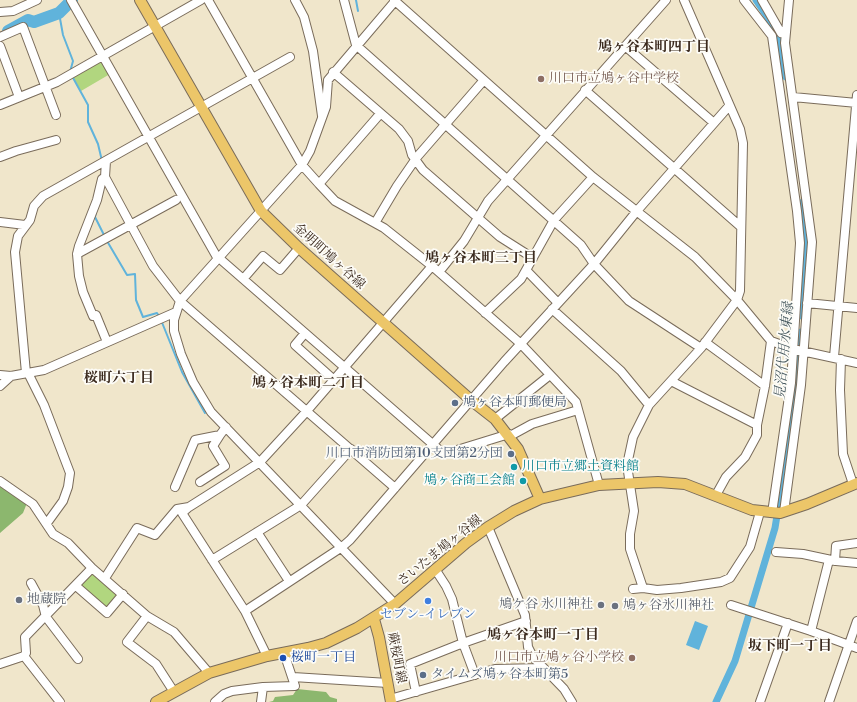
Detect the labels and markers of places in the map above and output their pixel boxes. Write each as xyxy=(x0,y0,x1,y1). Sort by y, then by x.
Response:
place label: 川口市立鳩ヶ谷中学校 xyxy=(549,71,679,87)
marker: 川口市立鳩ヶ谷中学校 xyxy=(536,74,546,84)
place label: 鳩ヶ谷本町郵便局 xyxy=(463,395,567,411)
marker: 鳩ヶ谷本町郵便局 xyxy=(450,398,460,408)
place label: 川口市消防団第10支団第2分団 xyxy=(326,446,503,462)
marker: 川口市消防団第10支団第2分団 xyxy=(506,449,516,459)
place label: 川口市立郷土資料館 xyxy=(522,459,639,475)
marker: 川口市立郷土資料館 xyxy=(509,462,519,472)
place label: 鳩ヶ谷商工会館 xyxy=(424,473,515,489)
marker: 鳩ヶ谷商工会館 xyxy=(518,476,528,486)
place label: 地蔵院 xyxy=(27,592,66,608)
marker: 地蔵院 xyxy=(14,595,24,605)
marker: セブン-イレブン xyxy=(423,596,433,606)
place label: 鳩ケ谷 氷川神社 xyxy=(499,597,593,613)
place label: 鳩ヶ谷氷川神社 xyxy=(623,598,714,614)
marker: 鳩ケ谷 氷川神社 xyxy=(596,600,606,610)
marker: 鳩ヶ谷氷川神社 xyxy=(610,601,620,611)
place label: セブン-イレブン xyxy=(380,607,476,623)
place label: 桜町一丁目 xyxy=(291,650,356,666)
place label: 川口市立鳩ヶ谷小学校 xyxy=(494,650,624,666)
marker: 桜町一丁目 xyxy=(278,653,288,663)
marker: 川口市立鳩ヶ谷小学校 xyxy=(627,653,637,663)
place label: タイムズ鳩ヶ谷本町第5 xyxy=(431,667,568,683)
marker: タイムズ鳩ヶ谷本町第5 xyxy=(418,670,428,680)

